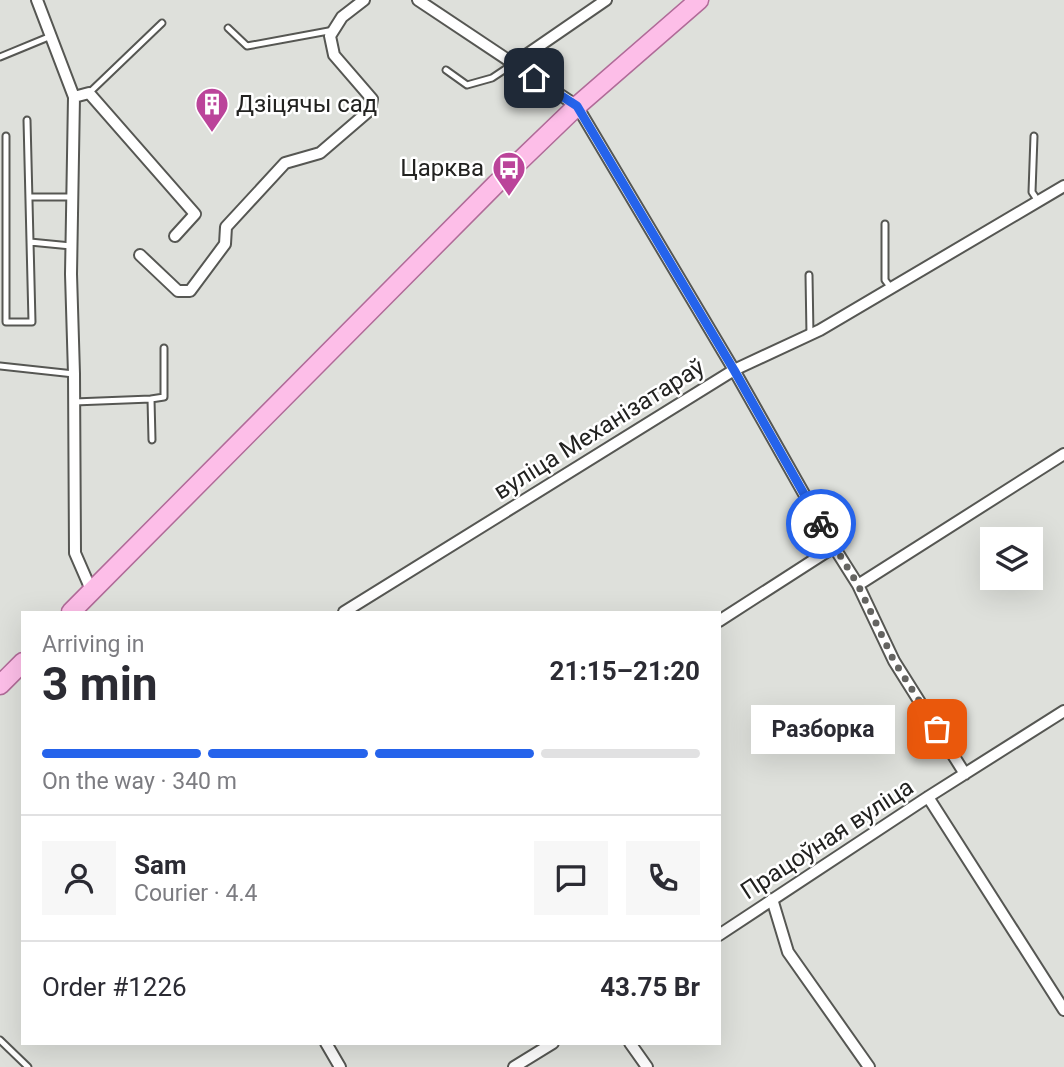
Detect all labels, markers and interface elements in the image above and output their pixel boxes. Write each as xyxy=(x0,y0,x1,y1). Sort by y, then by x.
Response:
pin xyxy=(504,48,564,108)
icon: home xyxy=(515,59,553,97)
building icon: Дзіцячы сад xyxy=(193,85,231,134)
place label: Дзіцячы сад xyxy=(236,90,377,118)
bus stop icon: Царква xyxy=(490,149,528,198)
place label: Царква xyxy=(400,154,484,182)
street label: вуліца Механізатараў xyxy=(489,352,710,505)
courier xyxy=(786,489,856,559)
icon: bike xyxy=(802,505,840,543)
map controls xyxy=(980,527,1043,590)
button: layers xyxy=(980,527,1043,590)
text: Arriving in xyxy=(42,631,145,658)
text: 21:15–21:20 xyxy=(550,656,700,686)
text: 3 min xyxy=(42,657,158,711)
pin xyxy=(907,699,967,759)
callout: Разборка xyxy=(752,704,895,754)
icon: bag xyxy=(918,710,956,748)
text: Разборка xyxy=(771,716,875,743)
text: On the way · 340 m xyxy=(42,768,237,795)
street label: Працоўная вуліца xyxy=(735,773,919,905)
button: person xyxy=(42,841,116,915)
button: chat xyxy=(534,841,608,915)
button: phone xyxy=(626,841,700,915)
text: Sam xyxy=(134,850,186,880)
text: Courier · 4.4 xyxy=(134,880,257,907)
text: Order #1226 xyxy=(42,972,187,1002)
text: 43.75 Br xyxy=(600,972,700,1002)

